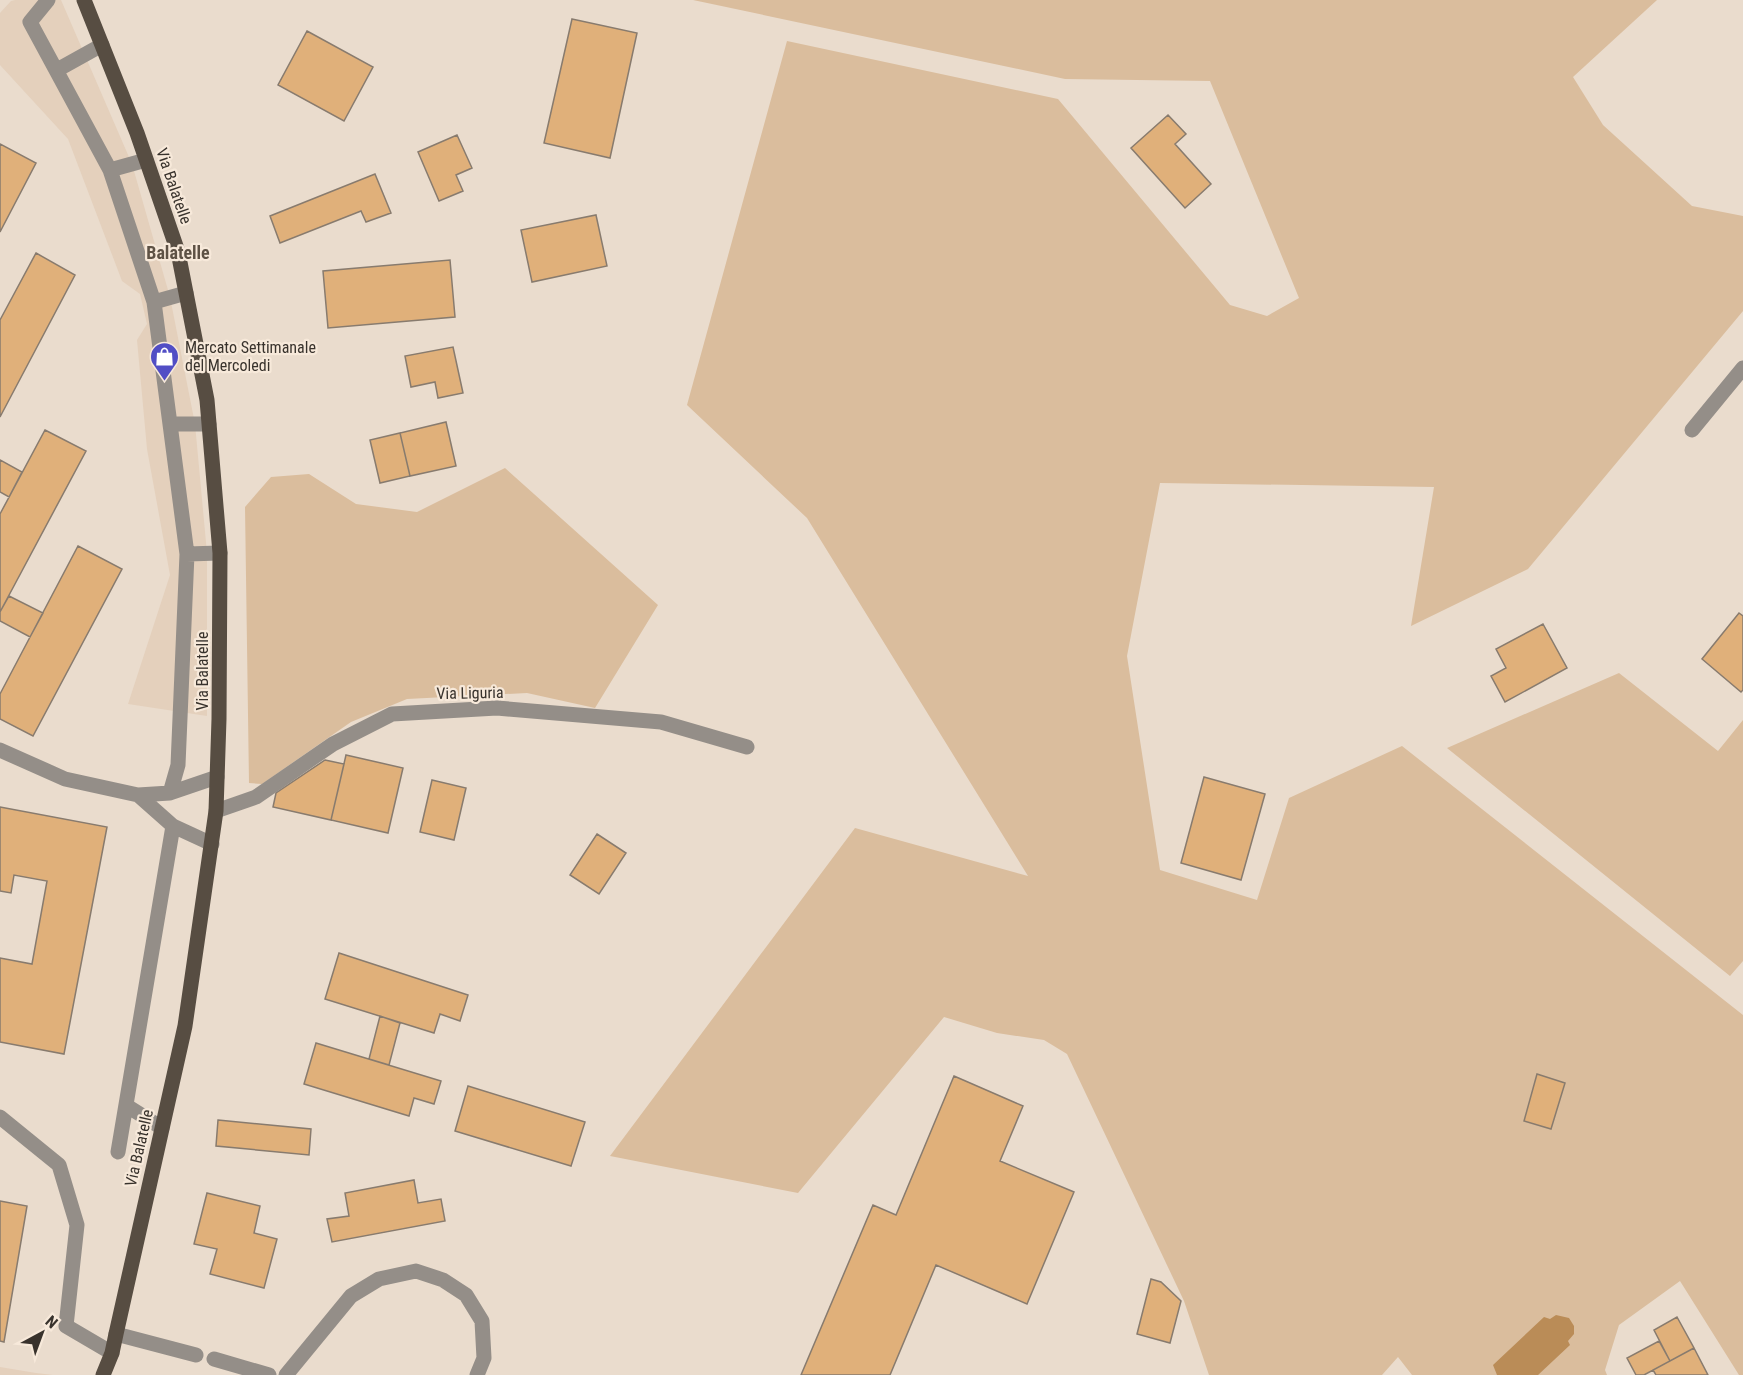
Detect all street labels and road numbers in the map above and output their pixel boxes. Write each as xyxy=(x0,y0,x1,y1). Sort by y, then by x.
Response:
street label: Via Balatelle xyxy=(152,146,196,226)
street label: Via Balatelle xyxy=(193,632,212,710)
street label: Via Liguria xyxy=(436,683,504,703)
street label: Via Balatelle xyxy=(121,1107,157,1189)

